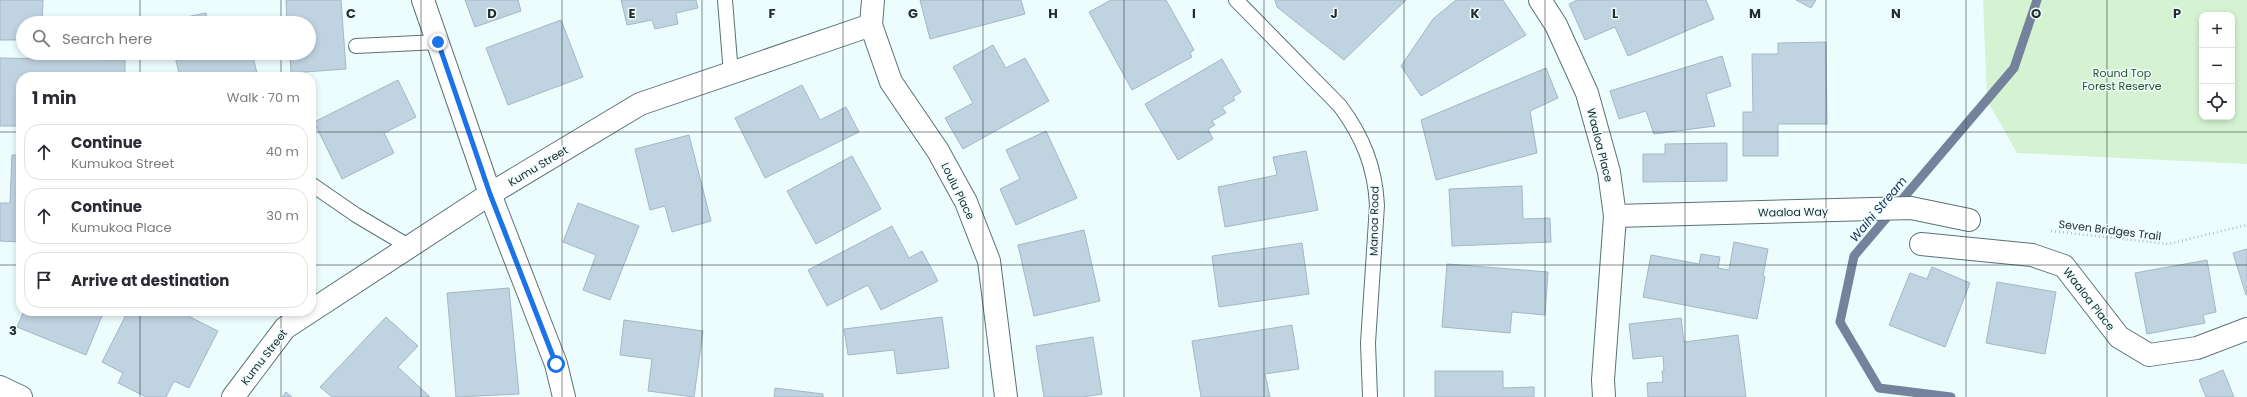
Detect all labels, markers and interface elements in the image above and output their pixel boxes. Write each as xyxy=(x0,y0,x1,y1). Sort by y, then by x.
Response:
text: C xyxy=(346,4,356,23)
text: D xyxy=(487,4,497,23)
text: E xyxy=(628,4,636,23)
text: F xyxy=(768,4,776,23)
text: G xyxy=(908,4,918,23)
text: H xyxy=(1048,4,1058,23)
text: I xyxy=(1192,4,1196,23)
text: J xyxy=(1330,4,1338,23)
text: K xyxy=(1470,4,1480,23)
text: L xyxy=(1612,4,1618,23)
text: M xyxy=(1749,4,1761,23)
text: N xyxy=(1891,4,1901,23)
text: O xyxy=(2031,4,2041,23)
text: P xyxy=(2173,4,2181,23)
map controls xyxy=(2199,12,2235,120)
button: + xyxy=(2199,12,2235,48)
search box xyxy=(16,16,316,60)
icon: search xyxy=(30,27,52,49)
text: Search here xyxy=(62,28,152,49)
route end xyxy=(429,33,447,51)
button: − xyxy=(2199,48,2235,84)
park label: Round Top Forest Reserve xyxy=(2082,65,2162,94)
button: locate xyxy=(2199,84,2235,120)
text: 1 min xyxy=(32,86,76,110)
text: Walk · 70 m xyxy=(227,88,300,107)
street label: Waaloa Place xyxy=(1583,106,1617,184)
text: Continue xyxy=(71,132,142,153)
icon: ahead xyxy=(33,141,55,163)
text: 40 m xyxy=(266,142,299,161)
street label: Kumu Street xyxy=(505,142,571,190)
text: Kumukoa Street xyxy=(71,154,174,173)
street label: Loulu Place xyxy=(937,160,979,222)
water label: Waihi Stream xyxy=(1846,173,1910,245)
street label: Manoa Road xyxy=(1365,186,1383,256)
text: Continue xyxy=(71,196,142,217)
street label: Waaloa Way xyxy=(1758,203,1829,221)
icon: ahead xyxy=(33,205,55,227)
text: 30 m xyxy=(266,206,299,225)
street label: Seven Bridges Trail xyxy=(2058,216,2162,244)
text: Kumukoa Place xyxy=(71,218,172,237)
street label: Waaloa Place xyxy=(2059,264,2119,334)
icon: arrive xyxy=(33,269,55,291)
text: Arrive at destination xyxy=(71,270,229,291)
text: 3 xyxy=(9,321,17,340)
street label: Kumu Street xyxy=(237,326,291,388)
route start xyxy=(547,355,565,373)

